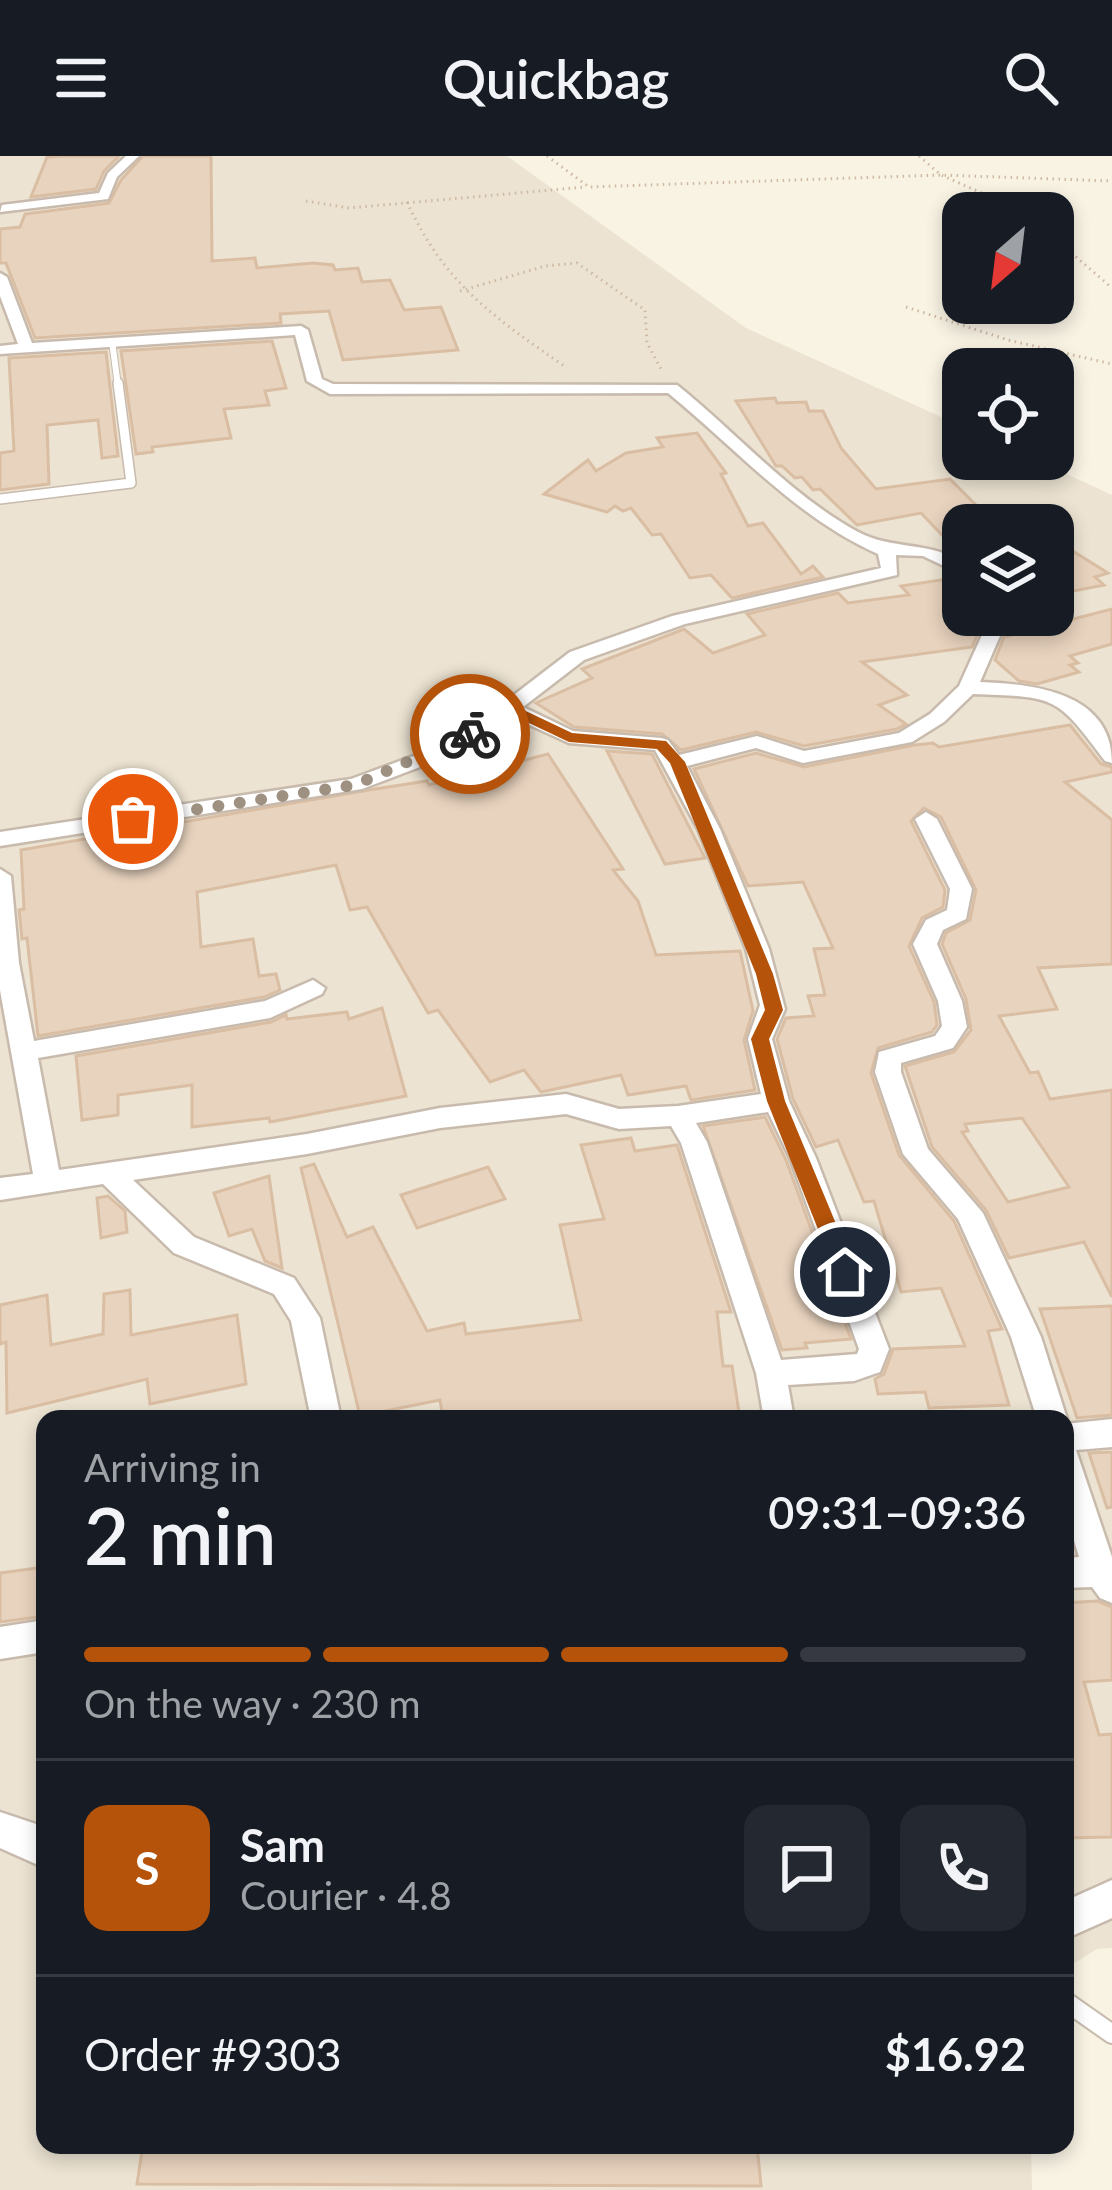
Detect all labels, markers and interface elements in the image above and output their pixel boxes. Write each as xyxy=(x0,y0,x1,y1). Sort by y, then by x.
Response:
icon: menu xyxy=(48,45,114,111)
icon: search xyxy=(998,45,1064,111)
text: Quickbag xyxy=(443,46,669,111)
north arrow xyxy=(942,192,1074,324)
map controls xyxy=(942,192,1074,636)
button: locate xyxy=(942,348,1074,480)
button: layers xyxy=(942,504,1074,636)
courier xyxy=(410,674,530,794)
icon: bike xyxy=(437,701,503,767)
pin xyxy=(82,768,184,870)
icon: bag xyxy=(100,786,166,852)
pin xyxy=(794,1221,896,1323)
icon: home xyxy=(812,1239,878,1305)
text: Arriving in xyxy=(84,1444,261,1490)
text: 09:31–09:36 xyxy=(768,1485,1026,1539)
text: 2 min xyxy=(84,1488,277,1582)
text: On the way · 230 m xyxy=(84,1680,421,1726)
button: chat xyxy=(744,1805,870,1931)
button: phone xyxy=(900,1805,1026,1931)
text: Sam xyxy=(240,1818,325,1872)
text: S xyxy=(135,1841,159,1895)
text: Courier · 4.8 xyxy=(240,1872,452,1918)
text: Order #9303 xyxy=(84,2027,342,2081)
text: $16.92 xyxy=(885,2027,1026,2081)

